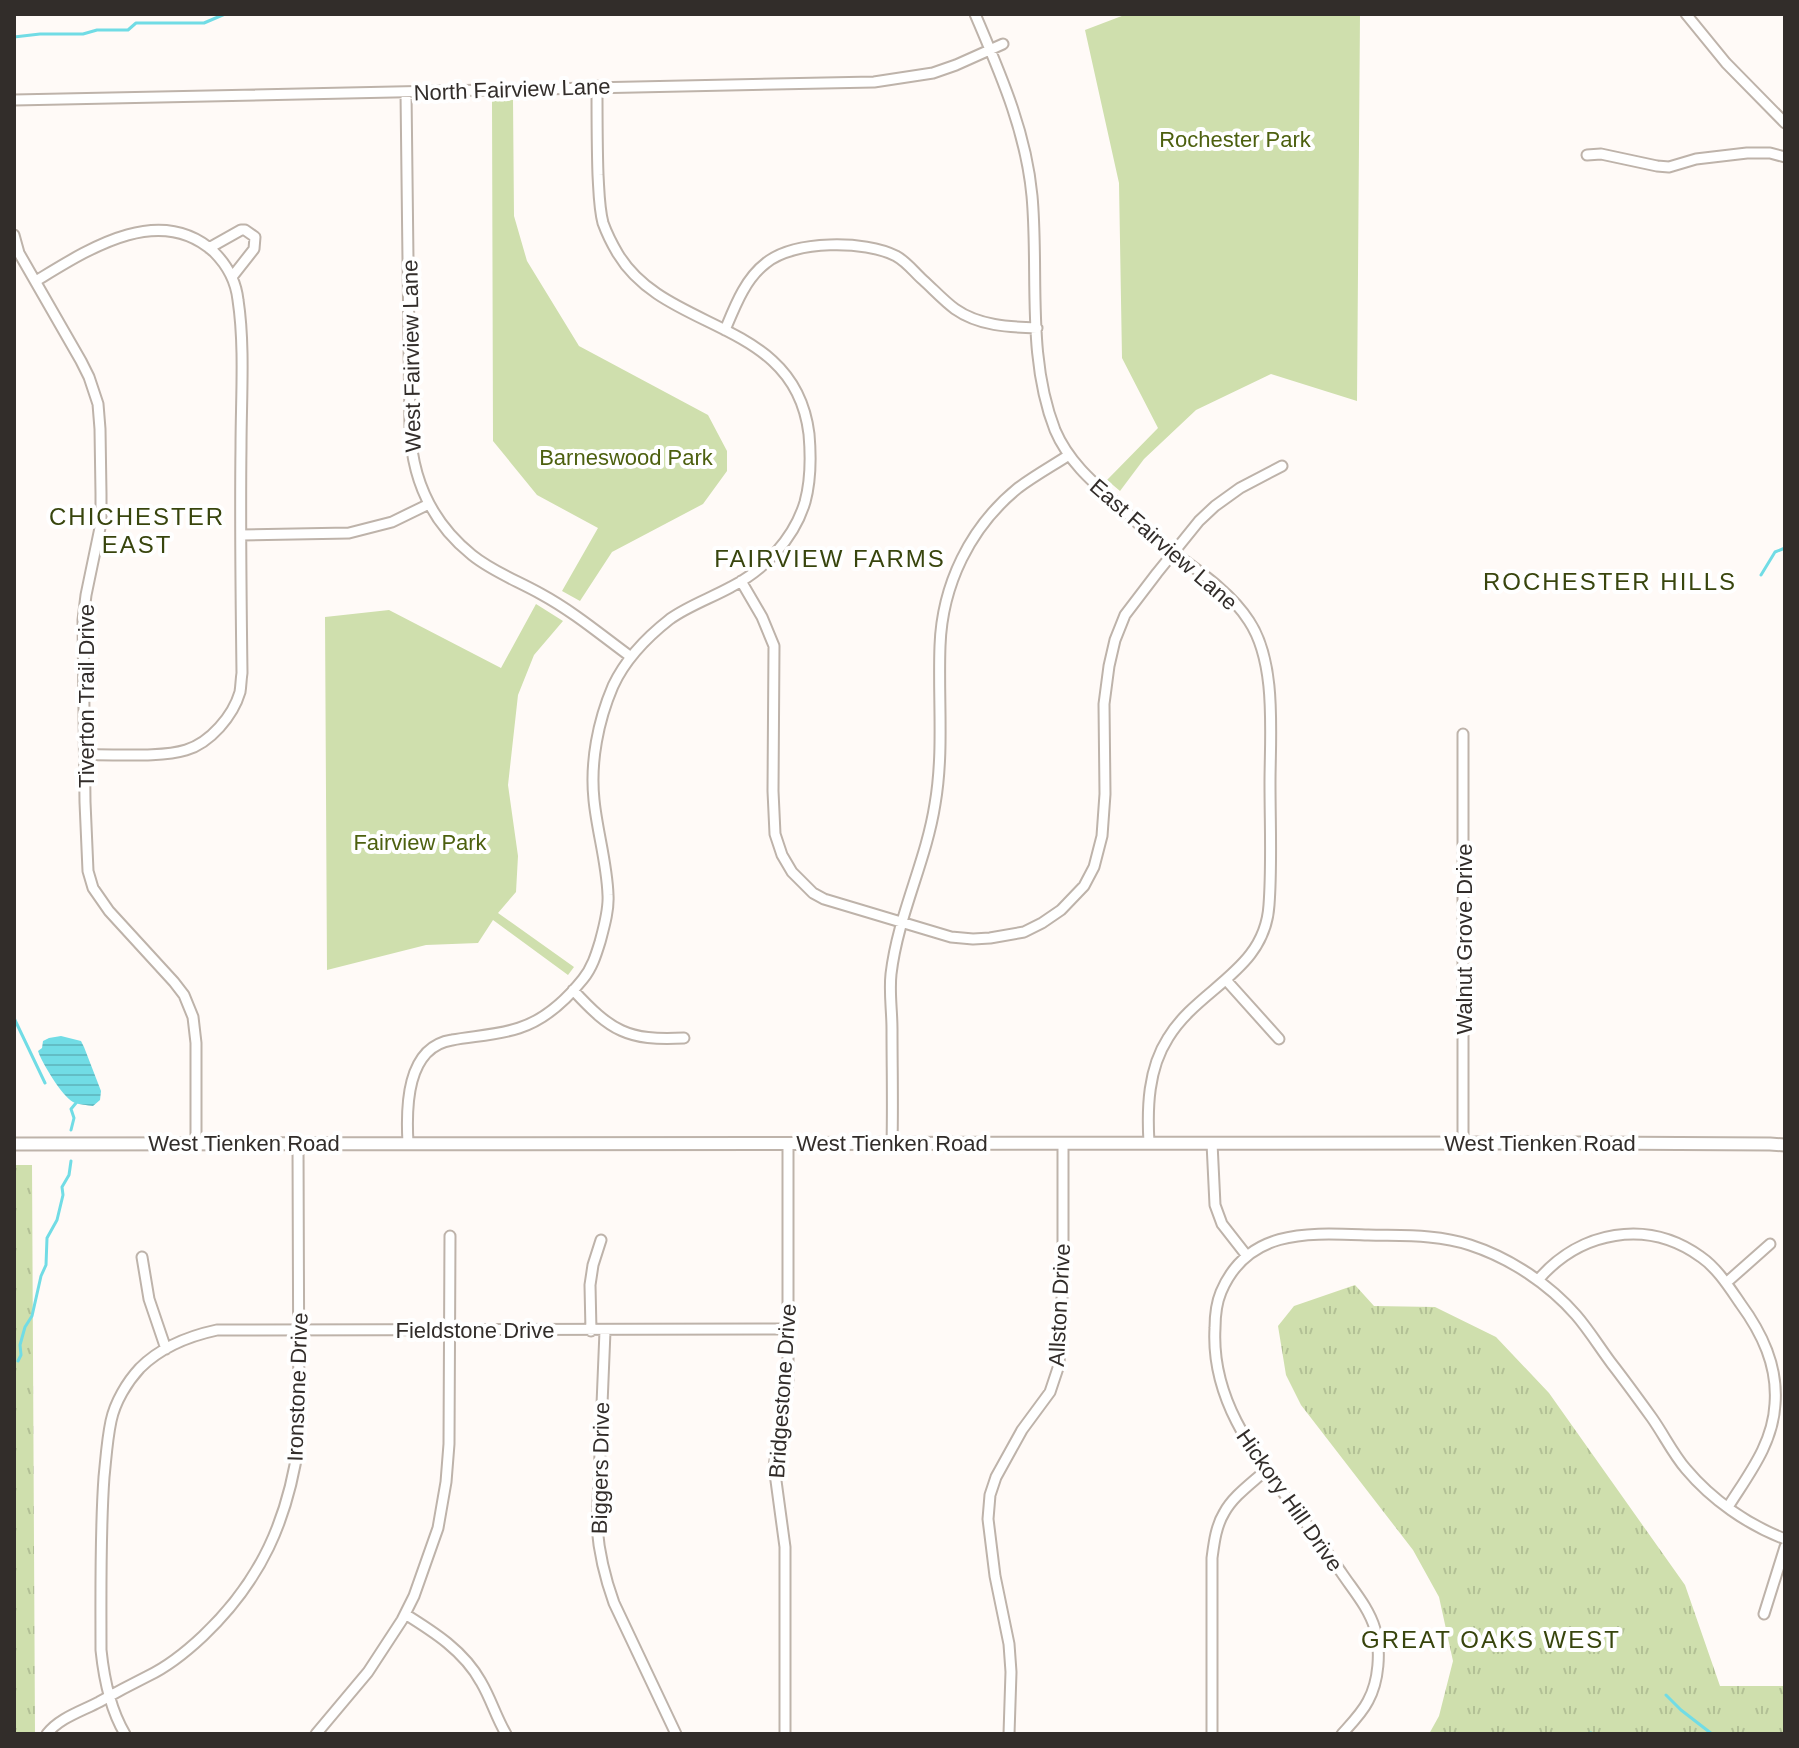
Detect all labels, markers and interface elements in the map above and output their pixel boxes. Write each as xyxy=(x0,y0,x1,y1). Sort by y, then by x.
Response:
street label: North Fairview Lane xyxy=(413,74,611,105)
park label: Rochester Park xyxy=(1159,127,1312,152)
street label: West Fairview Lane xyxy=(397,259,426,453)
park label: Barneswood Park xyxy=(539,445,714,470)
street label: East Fairview Lane xyxy=(1085,474,1242,615)
district label: CHICHESTER EAST xyxy=(49,503,225,558)
district label: FAIRVIEW FARMS xyxy=(714,545,946,572)
district label: ROCHESTER HILLS xyxy=(1483,568,1737,595)
street label: Tiverton Trail Drive xyxy=(74,604,99,788)
park label: Fairview Park xyxy=(353,830,488,855)
street label: Walnut Grove Drive xyxy=(1452,843,1477,1035)
street label: West Tienken Road xyxy=(148,1131,340,1156)
street label: West Tienken Road xyxy=(796,1131,988,1156)
street label: West Tienken Road xyxy=(1444,1131,1636,1156)
street label: Allston Drive xyxy=(1044,1243,1075,1367)
street label: Bridgestone Drive xyxy=(764,1303,801,1479)
street label: Ironstone Drive xyxy=(282,1312,313,1462)
street label: Fieldstone Drive xyxy=(396,1318,554,1343)
street label: Biggers Drive xyxy=(587,1402,614,1534)
street label: Hickory Hill Drive xyxy=(1231,1425,1348,1576)
district label: GREAT OAKS WEST xyxy=(1361,1626,1621,1653)

